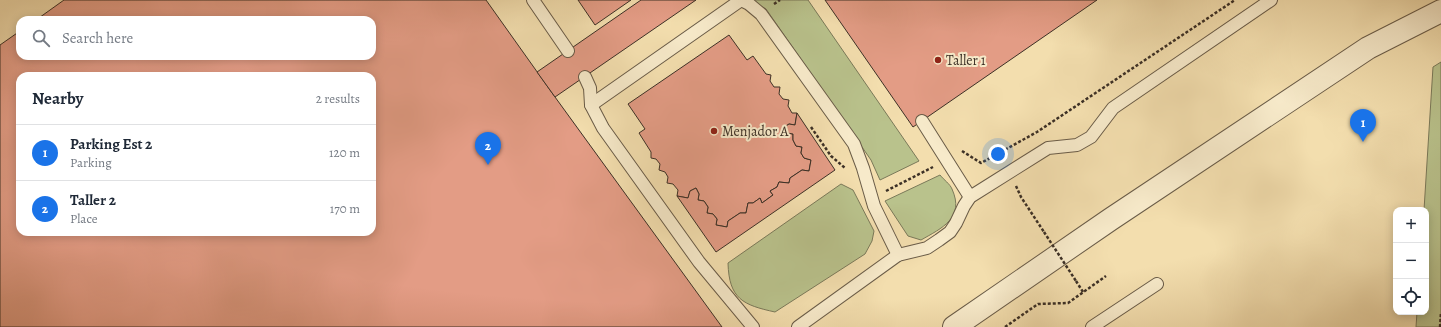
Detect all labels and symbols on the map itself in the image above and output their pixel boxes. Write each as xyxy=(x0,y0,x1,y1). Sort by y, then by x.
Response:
place label: Taller 1 xyxy=(946,51,986,70)
marker: Taller 1 xyxy=(933,55,943,65)
pin: 1 xyxy=(1350,109,1376,142)
place label: Menjador A xyxy=(722,122,789,141)
marker: Menjador A xyxy=(709,126,719,136)
pin: 2 xyxy=(475,132,501,165)
your location xyxy=(988,144,1008,164)

